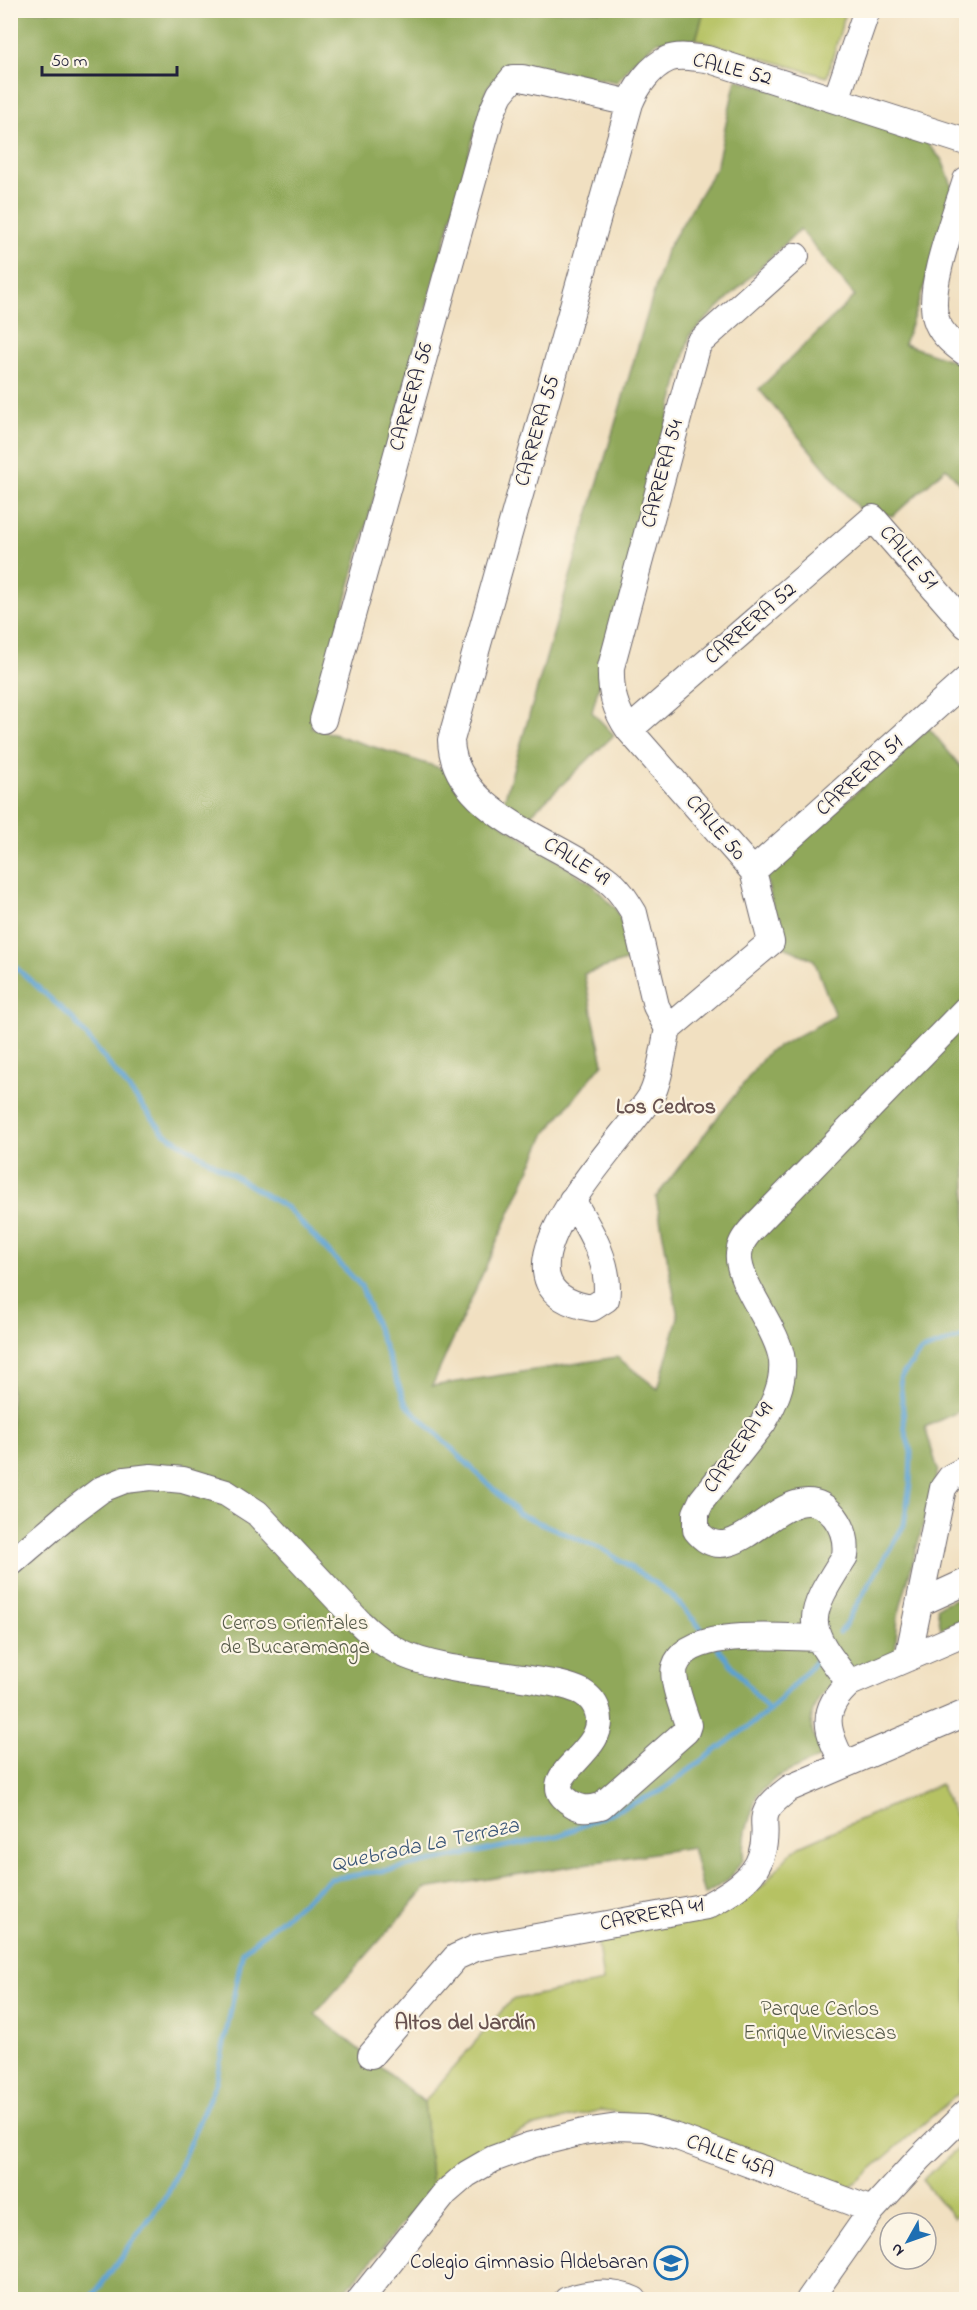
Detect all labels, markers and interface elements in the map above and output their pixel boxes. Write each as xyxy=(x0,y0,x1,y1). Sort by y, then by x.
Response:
scale bar xyxy=(42,39,177,77)
street label: CALLE 52 xyxy=(689,46,775,94)
text: 50 m xyxy=(51,49,88,75)
street label: CARRERA 56 xyxy=(382,339,442,455)
street label: CARRERA 55 xyxy=(508,372,568,490)
street label: CARRERA 54 xyxy=(634,416,692,531)
street label: CALLE 51 xyxy=(872,519,945,597)
street label: CARRERA 52 xyxy=(699,576,803,672)
street label: CARRERA 51 xyxy=(809,728,911,824)
street label: CALLE 50 xyxy=(678,788,752,868)
street label: CALLE 49 xyxy=(537,830,615,894)
district label: Los Cedros xyxy=(616,1092,716,1124)
street label: CARRERA 49 xyxy=(697,1396,782,1500)
park label: Cerros Orientales de Bucaramanga xyxy=(220,1609,370,1665)
water label: Quebrada La Terraza xyxy=(328,1810,523,1882)
street label: CARRERA 41 xyxy=(597,1890,707,1940)
park label: Parque Carlos Enrique Virviescas xyxy=(743,1995,897,2049)
district label: Altos del Jardín xyxy=(395,2008,536,2040)
street label: CALLE 45A xyxy=(682,2127,778,2187)
north arrow xyxy=(878,2211,938,2271)
text: N xyxy=(885,2237,911,2261)
school or university icon: Colegio Gimnasio Aldebaran xyxy=(653,2245,689,2281)
place label: Colegio Gimnasio Aldebaran xyxy=(410,2248,648,2280)

